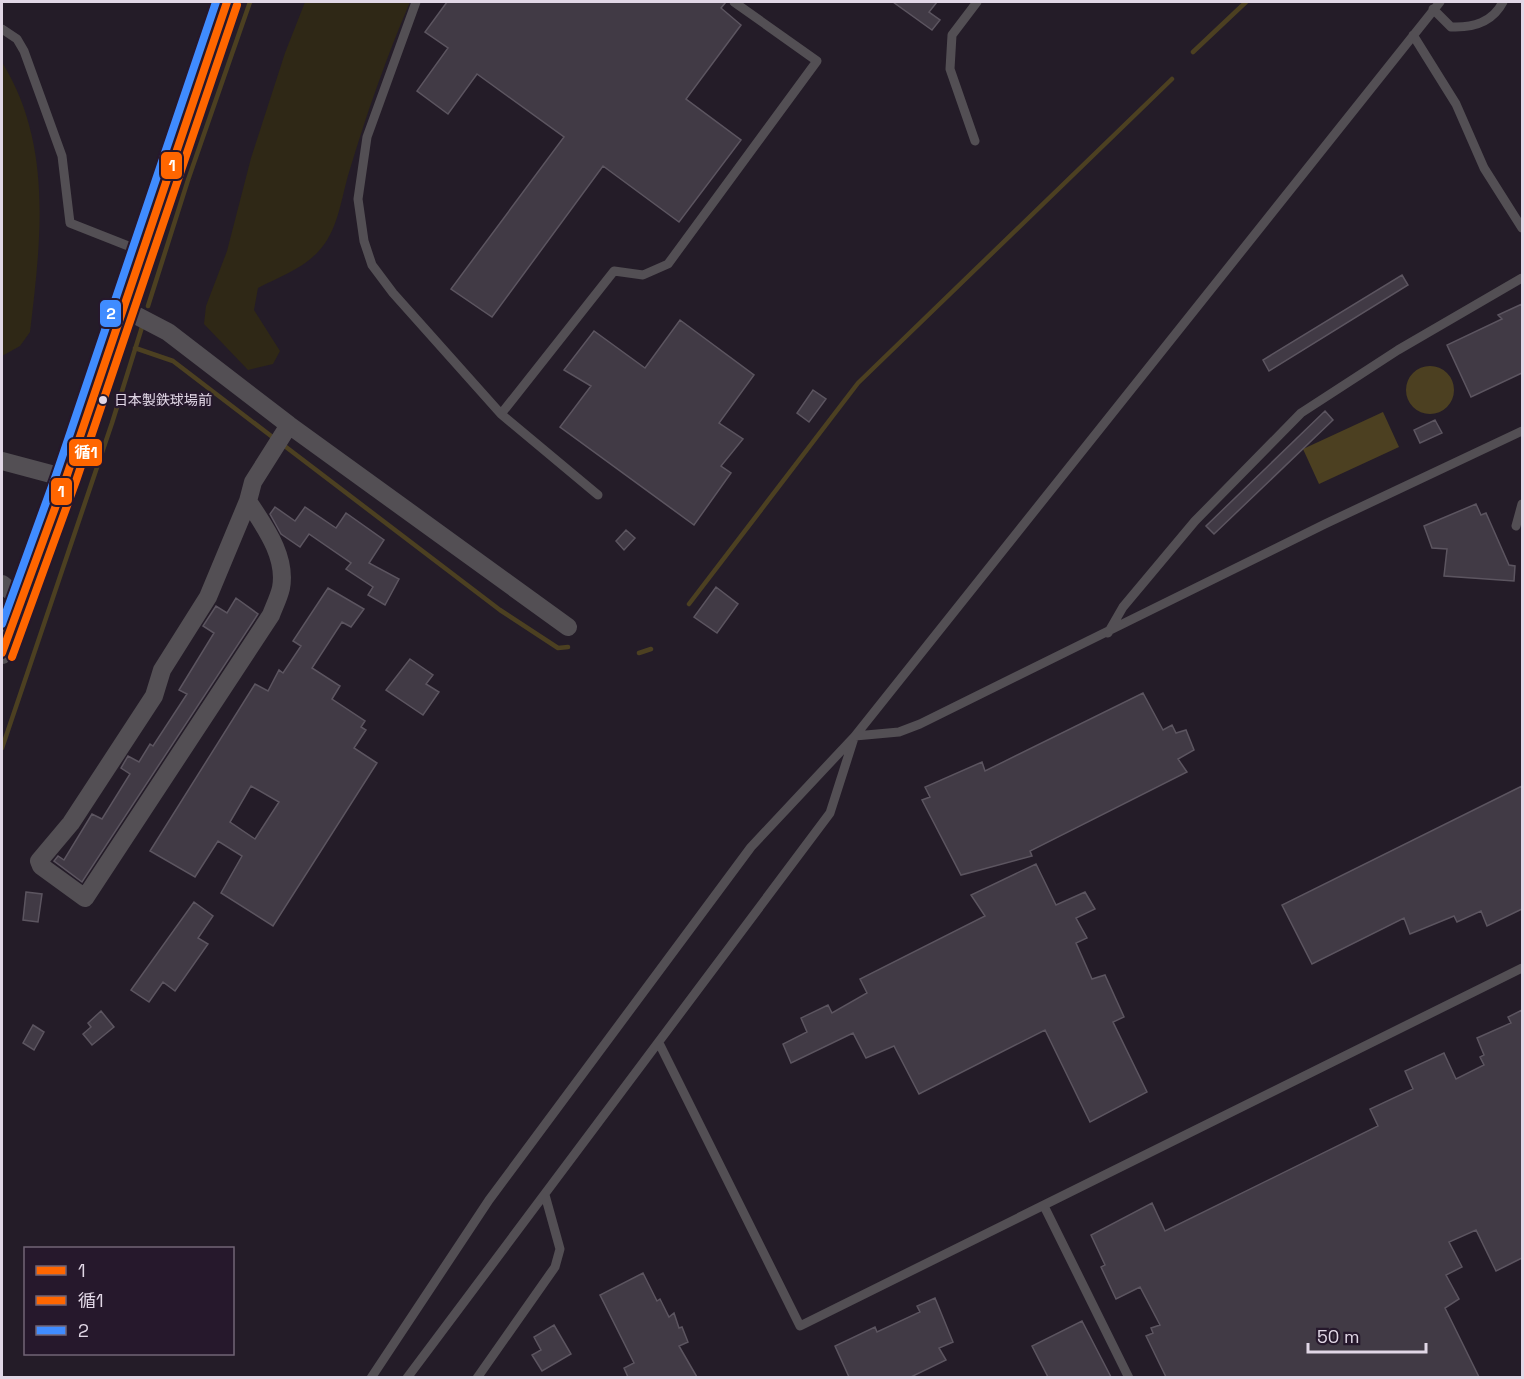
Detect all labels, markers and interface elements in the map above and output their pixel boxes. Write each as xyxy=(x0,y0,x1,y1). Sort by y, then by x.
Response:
line badge: 1 xyxy=(160,151,183,180)
text: 1 xyxy=(168,155,176,176)
line badge: 2 xyxy=(99,299,122,328)
text: 2 xyxy=(106,303,116,324)
place label: 日本製鉄球場前 xyxy=(114,391,212,409)
marker: 日本製鉄球場前 xyxy=(97,394,109,406)
line badge: 循1 xyxy=(68,438,103,467)
text: 循1 xyxy=(74,442,98,463)
line badge: 1 xyxy=(50,477,73,506)
text: 1 xyxy=(57,481,65,502)
legend xyxy=(24,1247,234,1355)
text: 1 xyxy=(78,1259,86,1282)
text: 循1 xyxy=(78,1289,104,1312)
scale bar xyxy=(1308,1316,1426,1354)
text: 2 xyxy=(78,1319,89,1342)
text: 50 m xyxy=(1317,1325,1359,1348)

